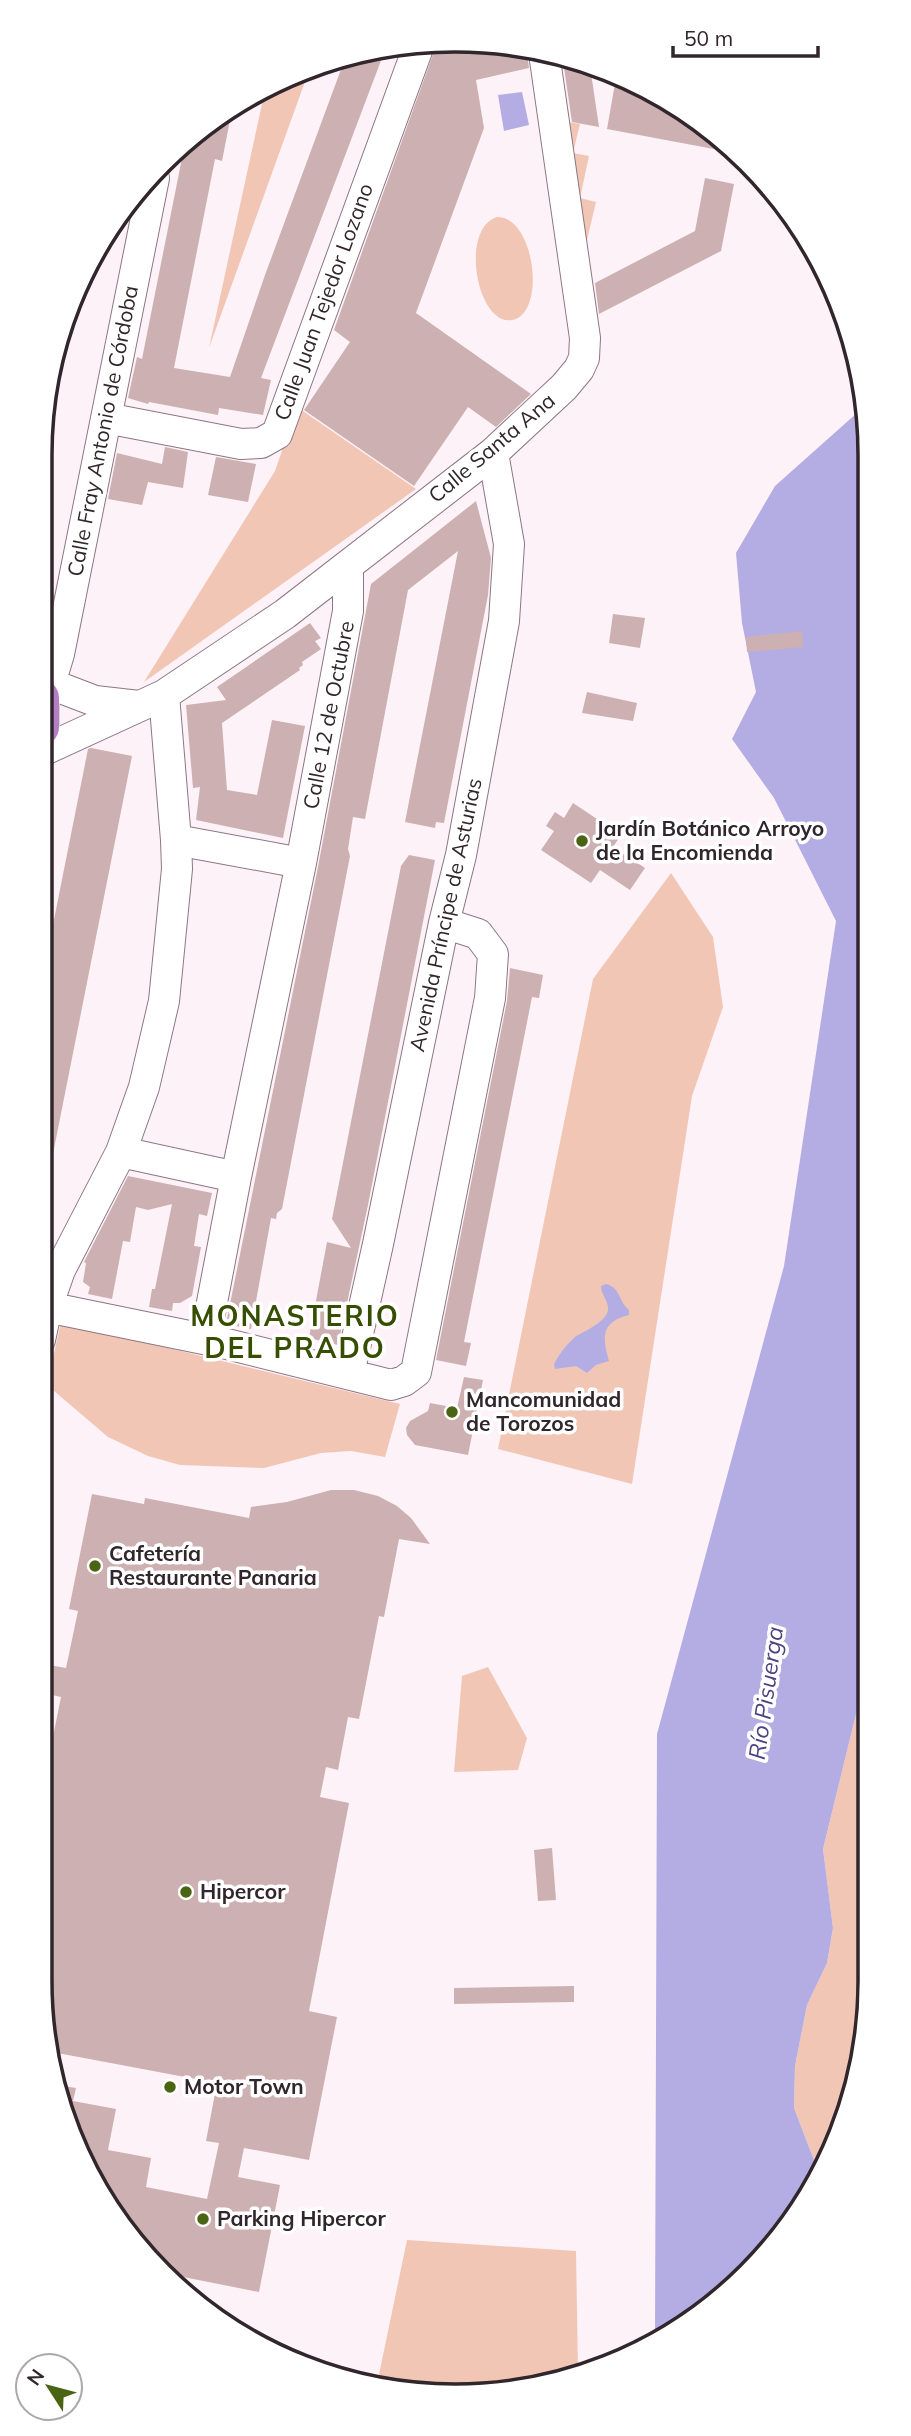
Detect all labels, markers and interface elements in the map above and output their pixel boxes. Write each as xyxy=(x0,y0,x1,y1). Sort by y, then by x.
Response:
scale bar xyxy=(673,14,818,58)
text: 50 m xyxy=(684,25,733,51)
street label: Calle Juan Tejedor Lozano xyxy=(268,180,378,424)
street label: Calle Fray Antonio de Córdoba xyxy=(61,283,143,579)
street label: Calle Santa Ana xyxy=(423,387,560,508)
street label: Calle 12 de Octubre xyxy=(297,618,359,811)
street label: Avenida Príncipe de Asturias xyxy=(403,776,487,1054)
place label: Jardín Botánico Arroyo de la Encomienda xyxy=(596,815,824,865)
marker: Jardín Botánico Arroyo de la Encomienda xyxy=(574,833,590,849)
district label: MONASTERIO DEL PRADO xyxy=(190,1298,400,1365)
place label: Mancomunidad de Torozos xyxy=(466,1386,621,1436)
marker: Mancomunidad de Torozos xyxy=(444,1404,460,1420)
place label: Cafetería Restaurante Panaria xyxy=(109,1540,317,1590)
marker: Cafetería Restaurante Panaria xyxy=(87,1558,103,1574)
water label: Río Pisuerga xyxy=(742,1624,789,1761)
place label: Hipercor xyxy=(200,1878,286,1904)
marker: Hipercor xyxy=(178,1884,194,1900)
place label: Motor Town xyxy=(184,2073,304,2099)
marker: Motor Town xyxy=(162,2079,178,2095)
place label: Parking Hipercor xyxy=(217,2205,386,2231)
marker: Parking Hipercor xyxy=(195,2211,211,2227)
north arrow xyxy=(14,2352,84,2422)
text: N xyxy=(21,2364,49,2390)

